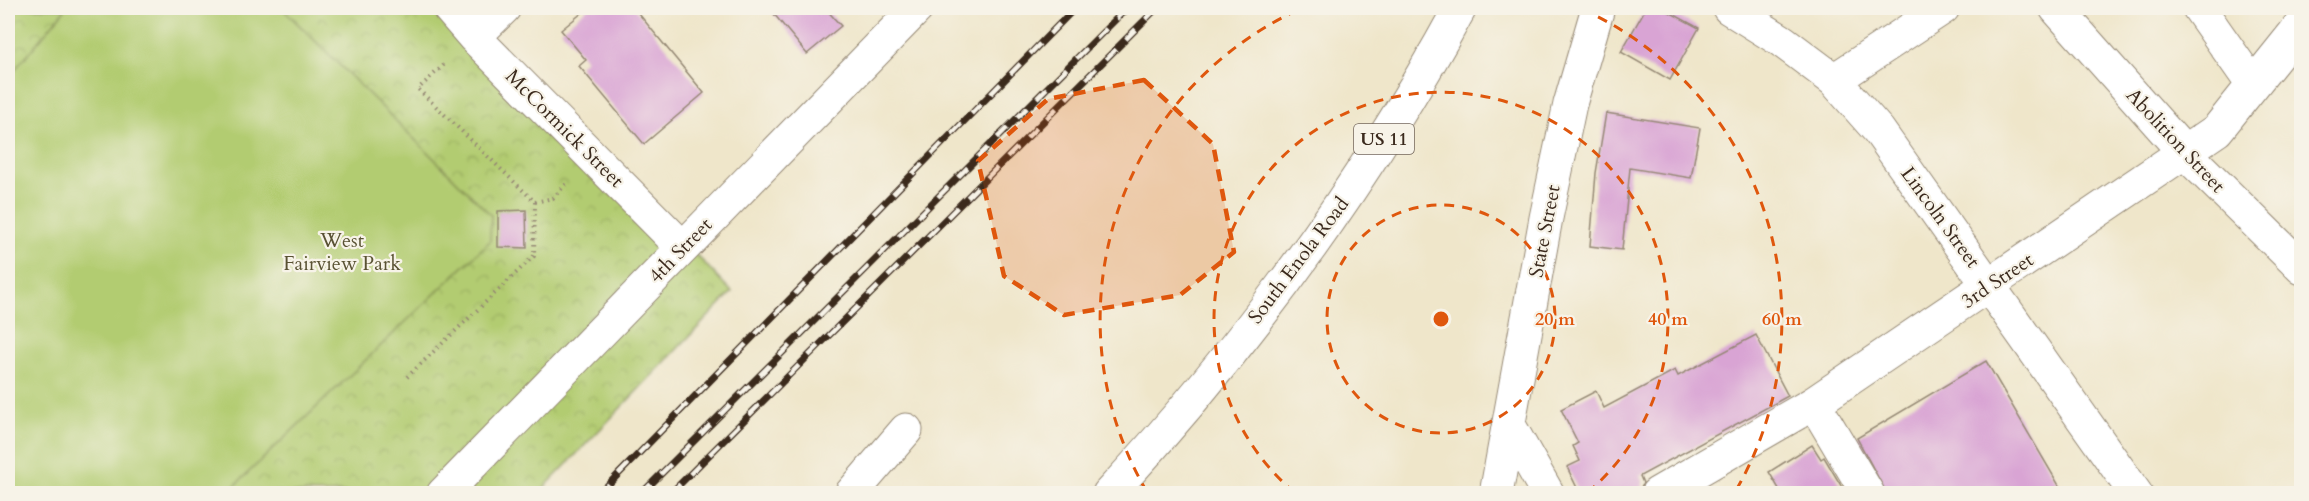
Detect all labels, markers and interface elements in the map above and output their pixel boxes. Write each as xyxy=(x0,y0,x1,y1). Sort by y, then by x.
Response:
street label: McCormick Street xyxy=(500,63,630,194)
street label: Abolition Street xyxy=(2120,82,2232,199)
road number: US 11 xyxy=(1354,124,1414,154)
street label: Lincoln Street xyxy=(1895,161,1987,274)
street label: State Street xyxy=(1522,182,1567,280)
street label: South Enola Road xyxy=(1242,191,1355,329)
street label: 4th Street xyxy=(643,211,719,289)
park label: West Fairview Park xyxy=(283,227,401,277)
street label: 3rd Street xyxy=(1956,246,2039,314)
text: 20 m xyxy=(1535,307,1575,332)
text: 40 m xyxy=(1648,307,1688,332)
text: 60 m xyxy=(1762,307,1802,332)
centre of rings xyxy=(1431,309,1451,329)

